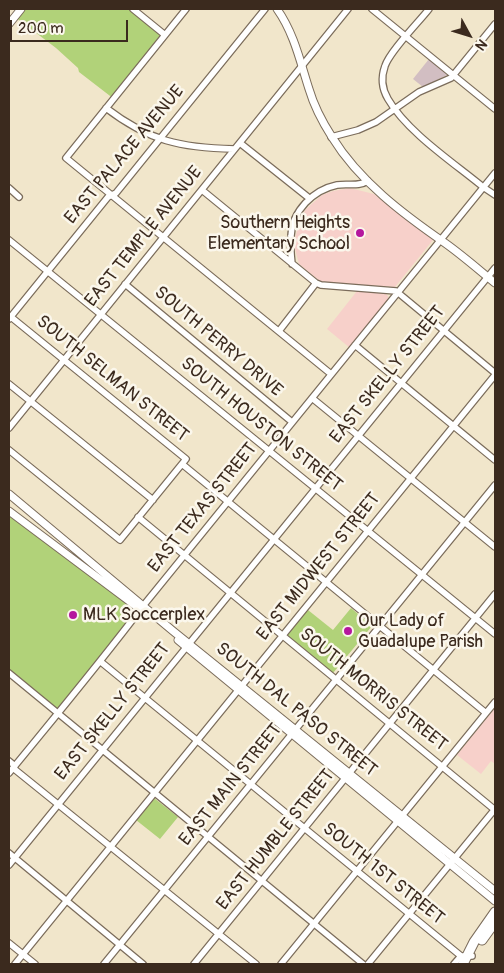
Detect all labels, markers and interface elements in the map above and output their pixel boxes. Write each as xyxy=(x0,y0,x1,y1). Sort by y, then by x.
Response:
scale bar xyxy=(12,10,130,42)
north arrow xyxy=(444,10,494,60)
text: 200 m xyxy=(18,19,63,38)
text: N xyxy=(471,36,491,54)
street label: EAST PALACE AVENUE xyxy=(61,81,189,229)
street label: EAST TEMPLE AVENUE xyxy=(81,162,207,312)
place label: Southern Heights Elementary School xyxy=(208,212,350,254)
marker: Southern Heights Elementary School xyxy=(354,227,366,239)
street label: SOUTH PERRY DRIVE xyxy=(150,282,286,402)
street label: EAST SKELLY STREET xyxy=(326,302,450,448)
street label: SOUTH SELMAN STREET xyxy=(32,311,192,447)
street label: SOUTH HOUSTON STREET xyxy=(176,353,346,497)
street label: EAST TEXAS STREET xyxy=(144,439,262,577)
street label: EAST MIDWEST STREET xyxy=(253,489,385,645)
place label: MLK Soccerplex xyxy=(83,604,205,626)
marker: MLK Soccerplex xyxy=(67,609,79,621)
place label: Our Lady of Guadalupe Parish xyxy=(358,610,483,652)
street label: SOUTH MORRIS STREET xyxy=(295,624,451,756)
marker: Our Lady of Guadalupe Parish xyxy=(342,625,354,637)
street label: SOUTH DAL PASO STREET xyxy=(211,638,381,782)
street label: EAST SKELLY STREET xyxy=(51,639,175,785)
street label: EAST MAIN STREET xyxy=(175,720,287,850)
street label: EAST HUMBLE STREET xyxy=(213,765,339,915)
street label: SOUTH 1ST STREET xyxy=(318,818,448,930)

